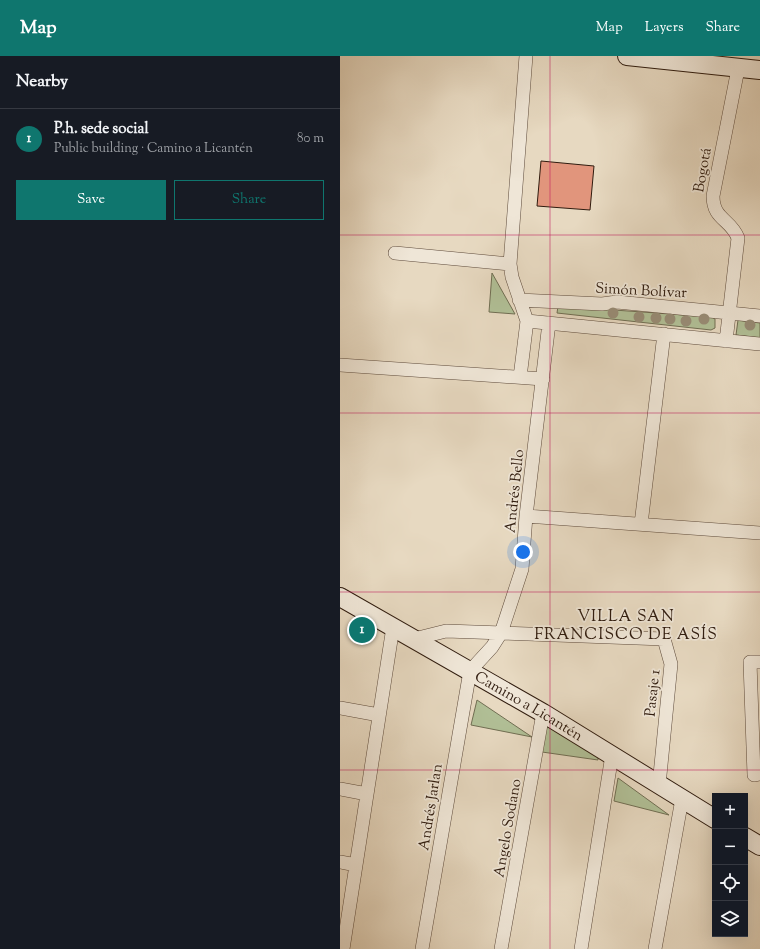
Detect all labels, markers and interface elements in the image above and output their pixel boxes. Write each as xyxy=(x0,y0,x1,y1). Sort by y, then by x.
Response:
text: Map xyxy=(20,15,57,42)
text: Map xyxy=(596,18,623,38)
text: Layers xyxy=(645,18,683,38)
text: Share xyxy=(705,18,740,38)
text: Nearby xyxy=(16,70,68,94)
text: P.h. sede social xyxy=(54,119,149,140)
text: 1 xyxy=(27,130,31,148)
text: 80 m xyxy=(297,130,324,148)
text: Public building · Camino a Licantén xyxy=(54,140,253,158)
street label: Bogotá xyxy=(689,146,718,194)
button: Save xyxy=(16,180,166,220)
button: Share xyxy=(174,180,324,220)
street label: Simón Bolívar xyxy=(595,279,688,304)
street label: Andrés Bello xyxy=(501,448,530,534)
your location xyxy=(513,542,533,562)
district label: VILLA SAN FRANCISCO DE ASÍS xyxy=(534,606,718,647)
pin: 1 xyxy=(349,615,375,645)
street label: Camino a Licantén xyxy=(470,667,586,747)
street label: Pasaje 1 xyxy=(641,669,666,718)
street label: Andrés Jarlan xyxy=(414,762,449,852)
street label: Angelo Sodano xyxy=(489,777,527,879)
map controls xyxy=(712,793,748,937)
button: + xyxy=(712,793,748,829)
button: − xyxy=(712,829,748,865)
button: locate xyxy=(712,865,748,901)
button: layers xyxy=(712,901,748,937)

